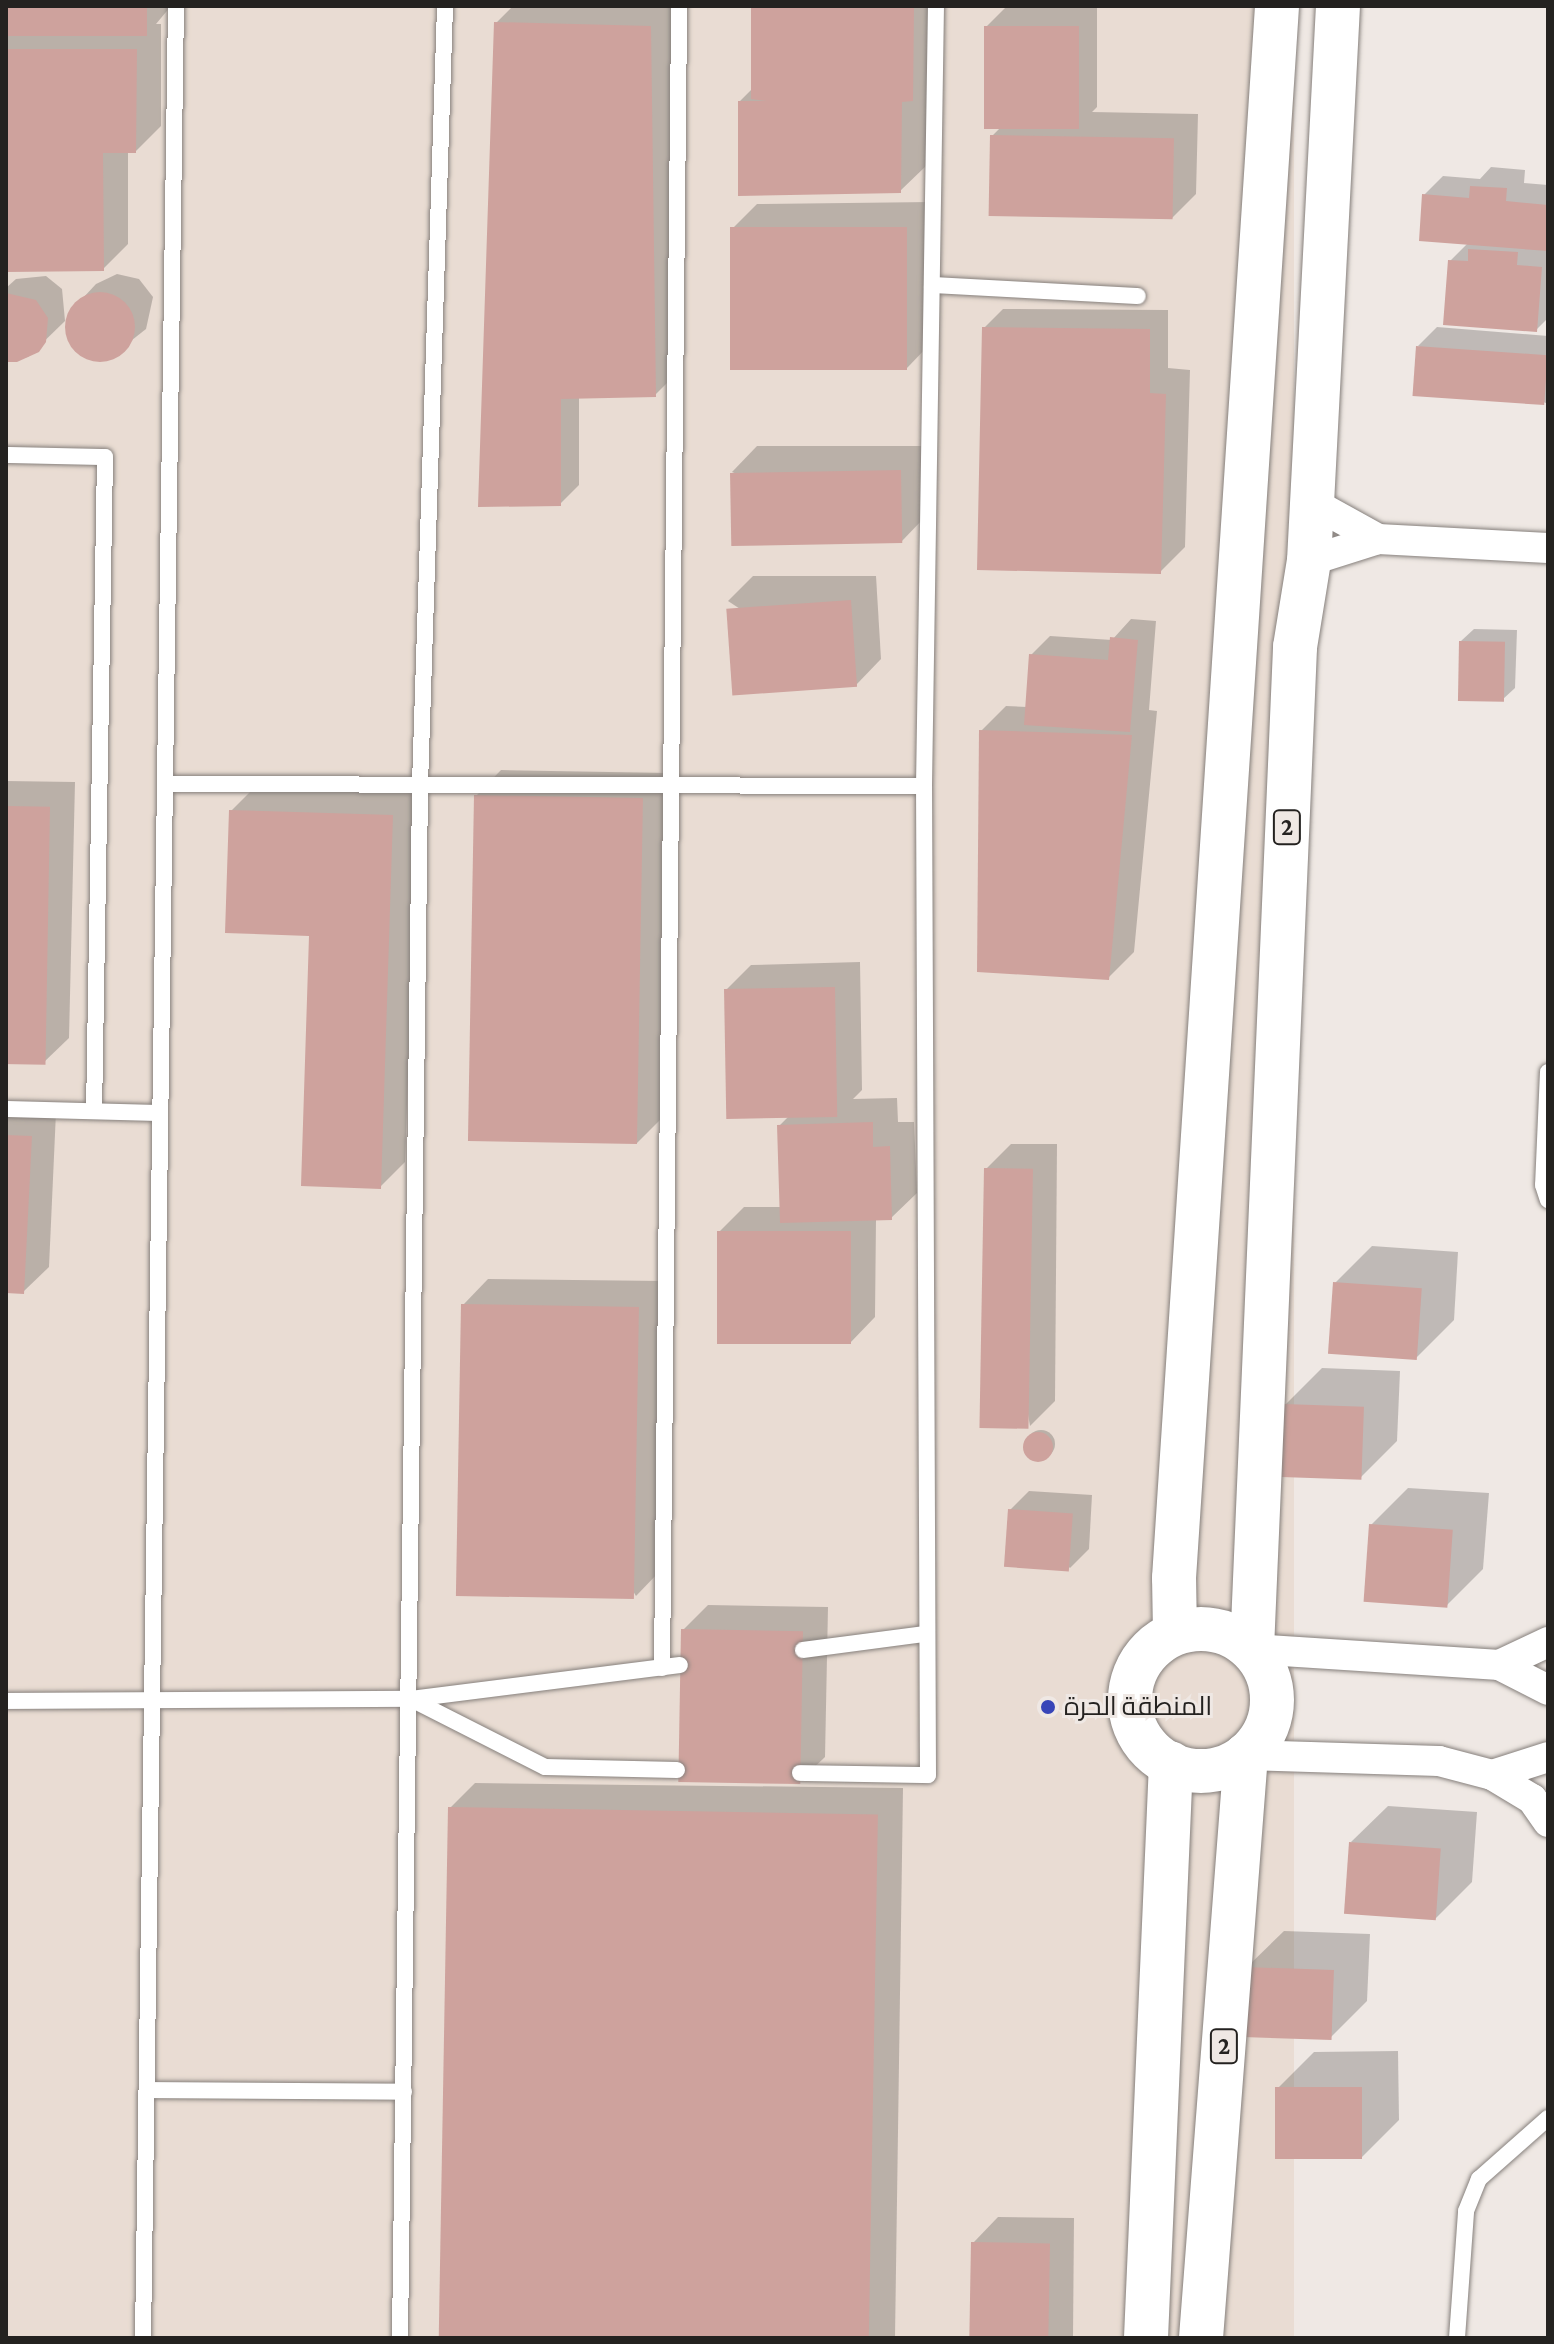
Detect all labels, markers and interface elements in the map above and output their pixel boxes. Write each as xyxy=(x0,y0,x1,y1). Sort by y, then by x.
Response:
road number: 2 xyxy=(1271,807,1303,847)
place label: المنطقة الحرة xyxy=(1064,1691,1212,1723)
marker: المنطقة الحرة xyxy=(1039,1698,1057,1716)
road number: 2 xyxy=(1208,2026,1240,2066)

